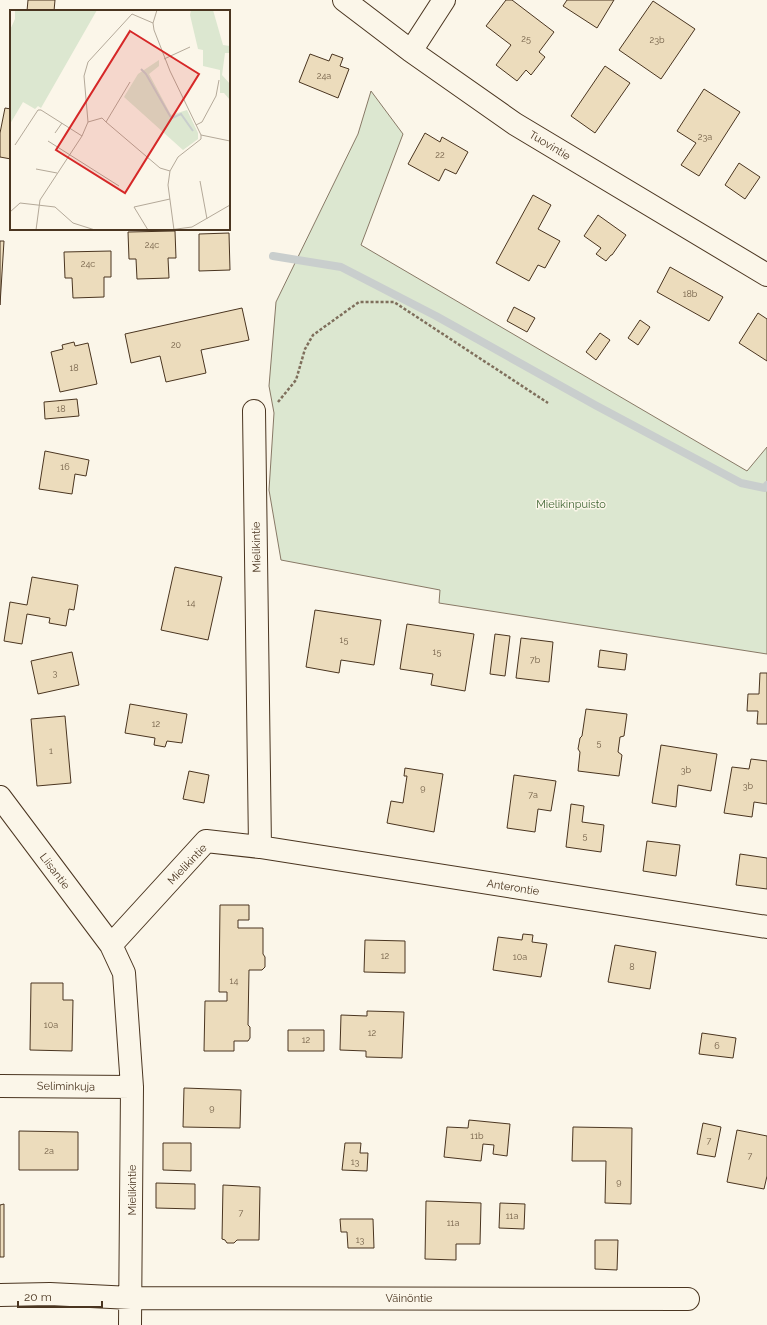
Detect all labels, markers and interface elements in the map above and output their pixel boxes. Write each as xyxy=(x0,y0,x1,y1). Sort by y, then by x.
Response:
inset map xyxy=(10,10,230,230)
house number: 25 xyxy=(521,34,531,44)
house number: 23b xyxy=(649,35,665,45)
house number: 24a xyxy=(317,71,331,81)
street label: Tuovintie xyxy=(527,128,573,163)
house number: 23a xyxy=(698,132,712,142)
house number: 22 xyxy=(435,150,445,160)
house number: 24c xyxy=(145,240,159,250)
house number: 24c xyxy=(81,259,95,269)
house number: 18b xyxy=(683,289,698,299)
house number: 20 xyxy=(171,340,182,350)
house number: 18 xyxy=(69,363,79,373)
house number: 18 xyxy=(56,404,66,414)
house number: 16 xyxy=(60,462,70,472)
park label: Mielikinpuisto xyxy=(536,498,606,511)
street label: Mielikintie xyxy=(250,521,263,573)
house number: 14 xyxy=(187,598,195,608)
house number: 15 xyxy=(340,635,348,645)
house number: 15 xyxy=(433,647,441,657)
house number: 7b xyxy=(530,655,541,665)
house number: 3 xyxy=(53,668,58,678)
house number: 12 xyxy=(152,719,161,729)
house number: 5 xyxy=(597,738,602,748)
house number: 1 xyxy=(49,746,53,756)
house number: 3b xyxy=(681,765,692,775)
house number: 3b xyxy=(743,781,754,791)
house number: 9 xyxy=(420,783,426,793)
house number: 7a xyxy=(528,790,538,800)
house number: 5 xyxy=(583,831,588,841)
street label: Mielikintie xyxy=(165,841,210,887)
street label: Liisantie xyxy=(37,851,73,892)
street label: Anterontie xyxy=(486,877,541,898)
house number: 12 xyxy=(381,951,390,961)
house number: 10a xyxy=(513,952,527,962)
house number: 8 xyxy=(629,962,635,972)
house number: 14 xyxy=(230,976,238,986)
house number: 10a xyxy=(44,1020,58,1030)
house number: 12 xyxy=(368,1028,377,1038)
house number: 12 xyxy=(302,1035,311,1045)
house number: 6 xyxy=(714,1041,720,1051)
street label: Seliminkuja xyxy=(37,1079,95,1094)
house number: 9 xyxy=(209,1103,215,1113)
house number: 11b xyxy=(470,1131,484,1141)
house number: 7 xyxy=(707,1136,712,1146)
house number: 2a xyxy=(44,1146,54,1156)
house number: 7 xyxy=(748,1151,753,1161)
house number: 13 xyxy=(351,1157,360,1167)
street label: Mielikintie xyxy=(126,1164,139,1216)
house number: 9 xyxy=(616,1177,622,1187)
house number: 7 xyxy=(239,1208,244,1218)
house number: 11a xyxy=(506,1211,518,1221)
house number: 11a xyxy=(447,1218,459,1228)
house number: 13 xyxy=(356,1235,365,1245)
scale bar xyxy=(18,1283,102,1309)
text: 20 m xyxy=(24,1290,52,1304)
street label: Väinöntie xyxy=(385,1292,433,1305)

